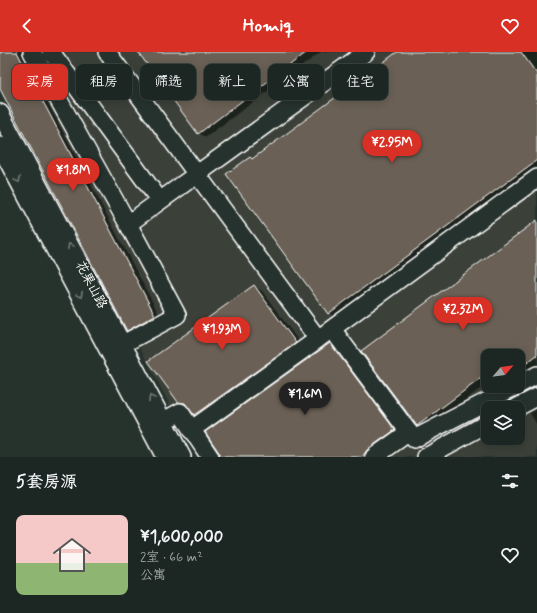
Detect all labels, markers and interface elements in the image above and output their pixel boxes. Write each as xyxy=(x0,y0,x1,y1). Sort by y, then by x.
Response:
text: Homiq xyxy=(243,14,294,38)
icon: back xyxy=(16,15,38,37)
icon: heart xyxy=(499,15,521,37)
chip: 买房 xyxy=(12,64,68,100)
chip: 租房 xyxy=(76,64,132,100)
chip: 筛选 xyxy=(140,64,196,100)
chip: 新上 xyxy=(204,64,260,100)
chip: 公寓 xyxy=(268,64,324,100)
chip: 住宅 xyxy=(332,64,388,100)
pin: ¥2.95M xyxy=(359,130,425,164)
text: ¥2.95M xyxy=(371,134,413,151)
pin: ¥1.8M xyxy=(45,158,101,192)
text: ¥1.8M xyxy=(56,162,90,179)
one-way arrow xyxy=(14,176,21,183)
one-way arrow xyxy=(68,242,75,250)
street label: 花果山路 xyxy=(71,258,111,312)
one-way arrow xyxy=(75,291,82,298)
pin: ¥2.32M xyxy=(430,297,496,331)
text: ¥2.32M xyxy=(443,301,483,318)
pin: ¥1.93M xyxy=(189,317,255,351)
text: ¥1.93M xyxy=(202,321,242,338)
north arrow xyxy=(481,349,525,393)
map controls xyxy=(481,349,525,445)
pin: ¥1.6M xyxy=(277,382,333,416)
text: ¥1.6M xyxy=(288,386,322,403)
one-way arrow xyxy=(148,395,156,402)
button: layers xyxy=(481,401,525,445)
icon: filters xyxy=(499,470,521,492)
text: 5套房源 xyxy=(16,471,77,493)
text: ¥1,600,000 xyxy=(140,526,223,548)
icon: home xyxy=(48,531,96,579)
icon: heart xyxy=(499,544,521,566)
text: 2室 · 66 m² xyxy=(140,549,203,566)
text: 公寓 xyxy=(140,567,166,584)

